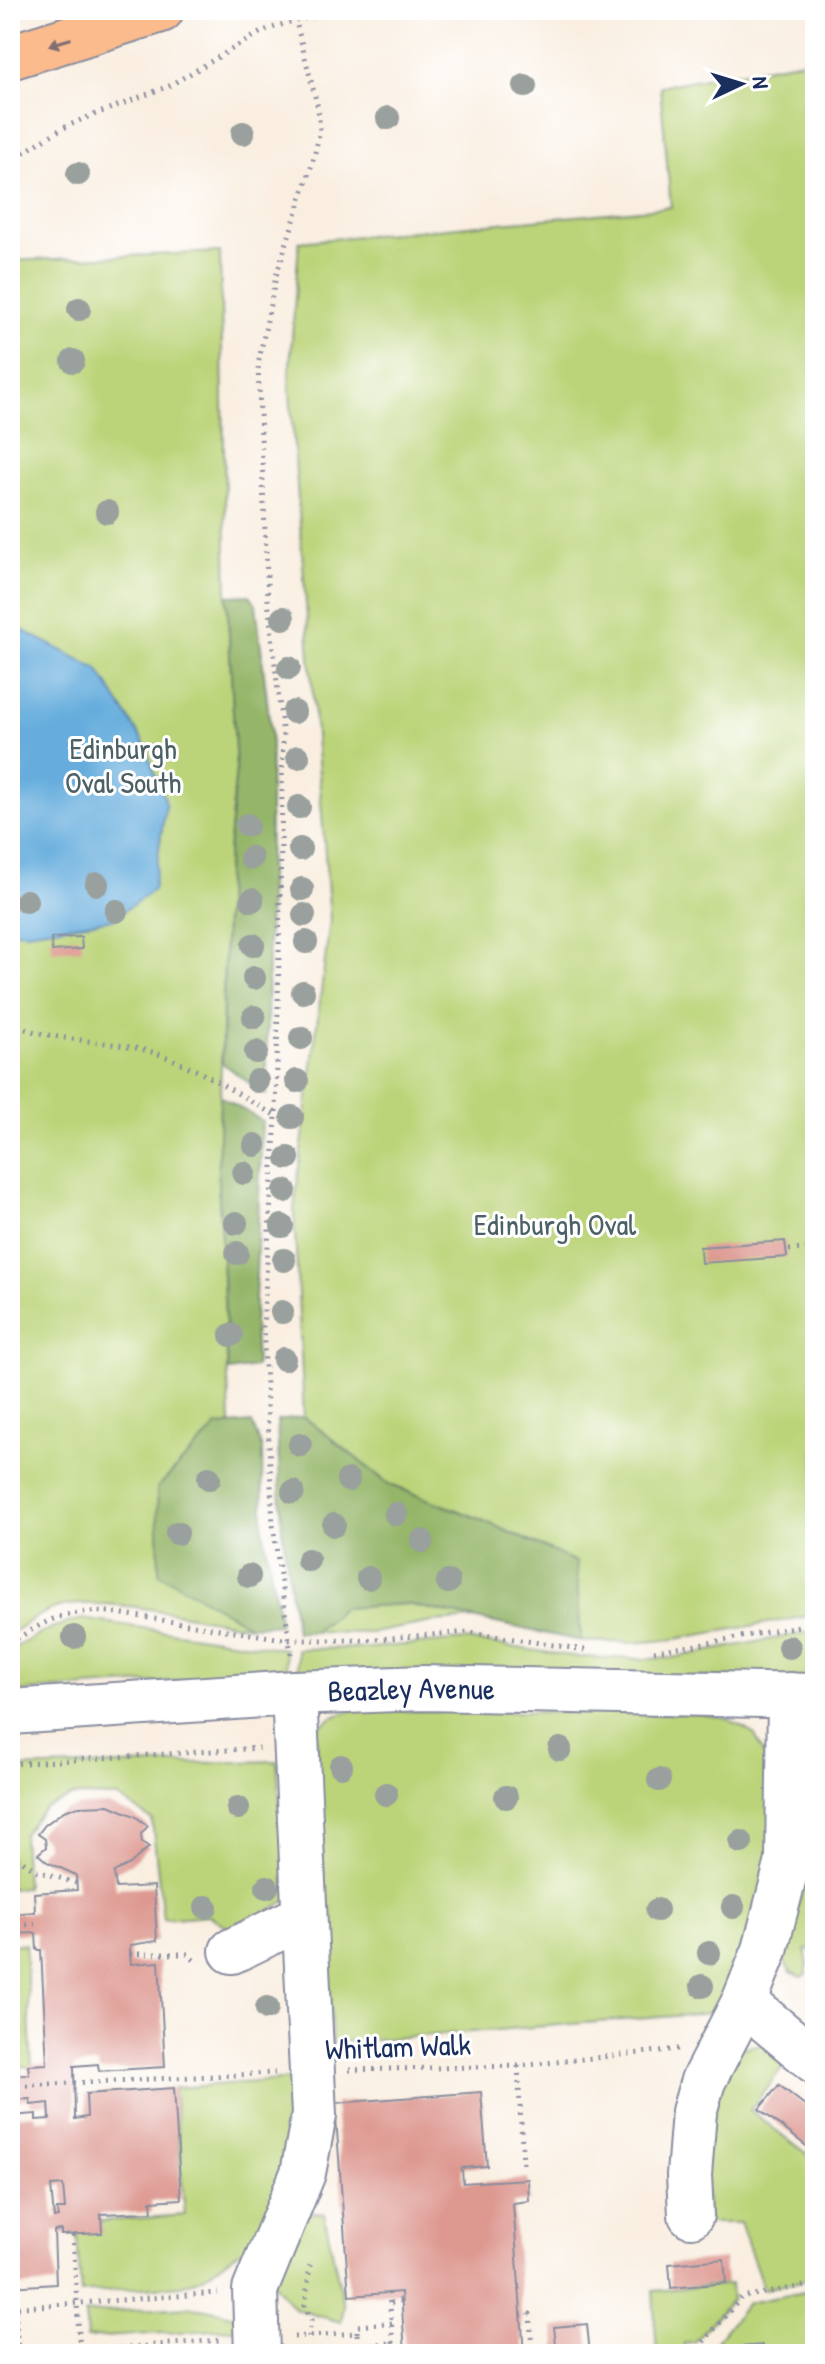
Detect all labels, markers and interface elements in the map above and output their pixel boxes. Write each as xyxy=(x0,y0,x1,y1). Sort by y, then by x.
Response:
one-way arrow xyxy=(48,37,72,49)
north arrow xyxy=(701,44,781,124)
text: N xyxy=(746,76,776,90)
park label: Edinburgh Oval South xyxy=(65,728,181,802)
park label: Edinburgh Oval xyxy=(474,1204,636,1244)
street label: Beazley Avenue xyxy=(327,1667,495,1711)
street label: Whitlam Walk xyxy=(324,2023,472,2069)

